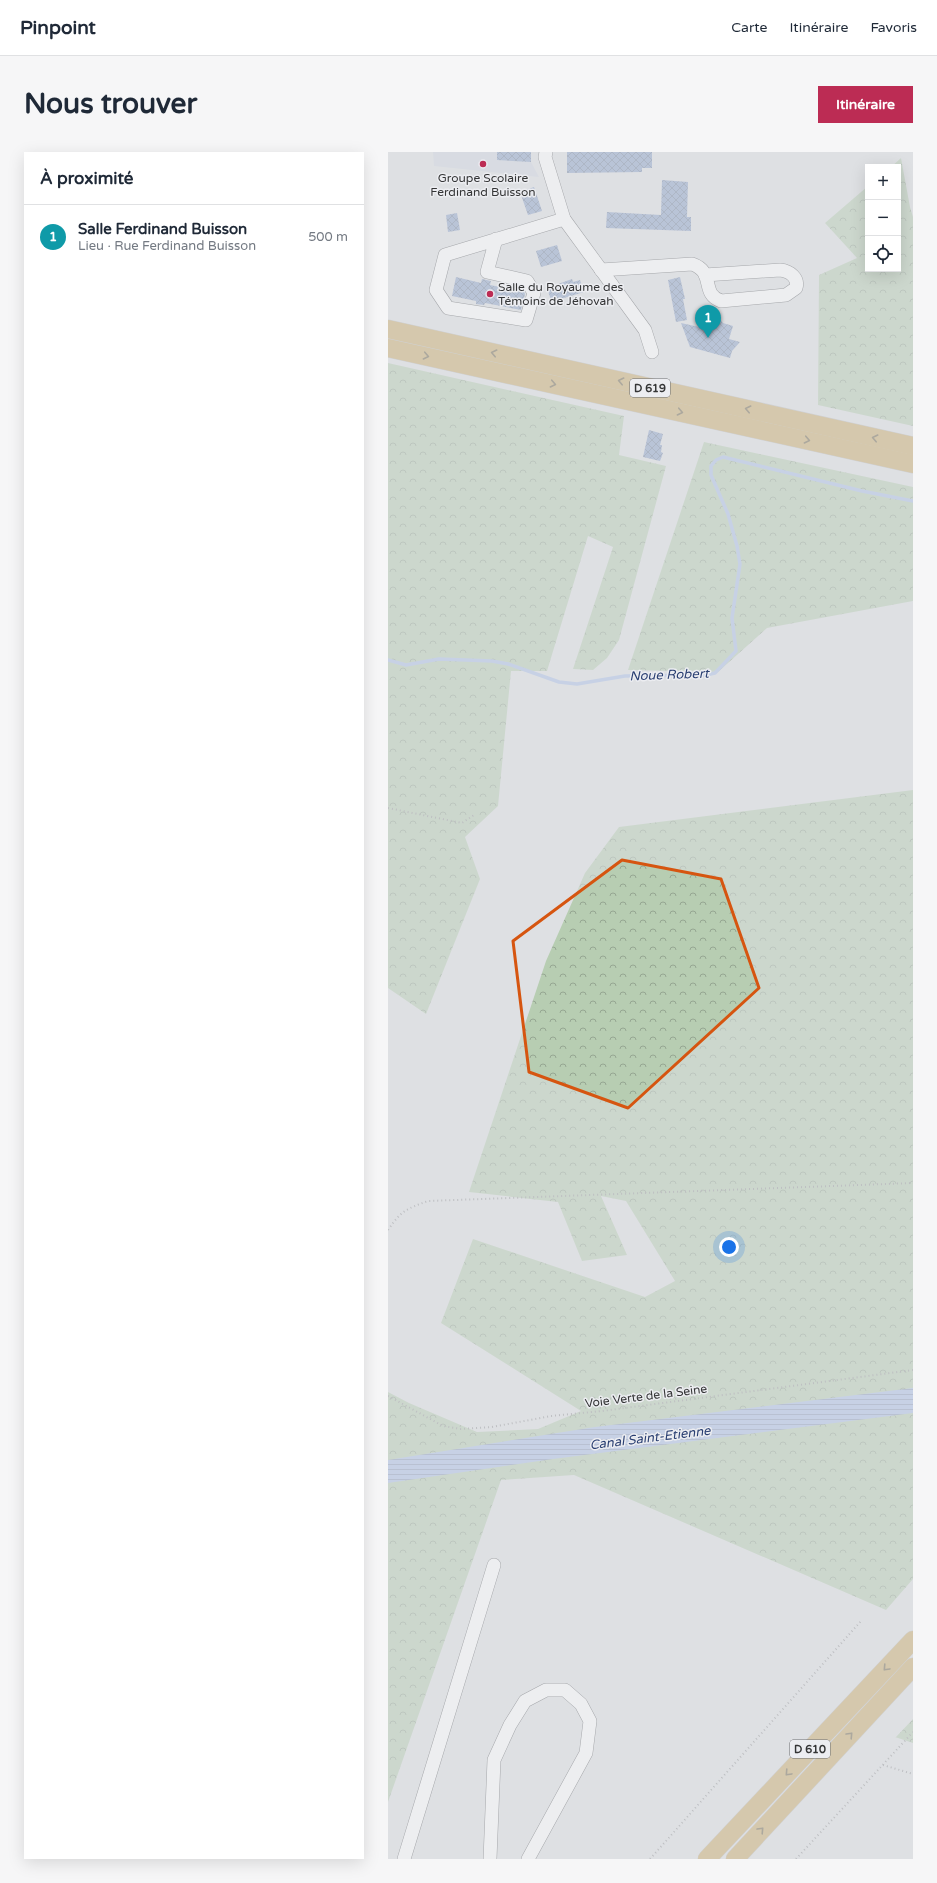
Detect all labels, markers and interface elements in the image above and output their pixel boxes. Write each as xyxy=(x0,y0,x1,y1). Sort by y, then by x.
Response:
text: Pinpoint xyxy=(20,17,96,39)
text: Carte xyxy=(731,19,767,36)
text: Itinéraire xyxy=(789,19,848,36)
text: Favoris xyxy=(870,19,917,36)
button: Itinéraire xyxy=(818,86,913,123)
text: Nous trouver xyxy=(24,87,197,121)
marker: Groupe Scolaire Ferdinand Buisson xyxy=(478,159,488,169)
map controls xyxy=(865,164,901,272)
button: + xyxy=(865,164,901,200)
text: À proximité xyxy=(40,168,133,189)
place label: Groupe Scolaire Ferdinand Buisson xyxy=(430,171,536,199)
button: − xyxy=(865,200,901,236)
text: Salle Ferdinand Buisson xyxy=(78,220,247,238)
text: 1 xyxy=(49,229,57,245)
text: 500 m xyxy=(308,229,348,245)
button: locate xyxy=(865,236,901,272)
text: Lieu · Rue Ferdinand Buisson xyxy=(78,238,256,254)
place label: Salle du Royaume des Témoins de Jéhovah xyxy=(498,280,623,308)
marker: Salle du Royaume des Témoins de Jéhovah xyxy=(485,289,495,299)
pin: 1 xyxy=(695,305,721,338)
one-way arrow xyxy=(491,349,497,357)
one-way arrow xyxy=(423,352,429,360)
one-way arrow xyxy=(618,378,624,386)
road number: D 619 xyxy=(630,379,670,397)
one-way arrow xyxy=(550,380,556,388)
one-way arrow xyxy=(745,406,751,414)
one-way arrow xyxy=(677,408,683,416)
one-way arrow xyxy=(872,434,878,442)
one-way arrow xyxy=(804,436,810,444)
water label: Noue Robert xyxy=(629,666,711,684)
your location xyxy=(719,1237,739,1257)
street label: Voie Verte de la Seine xyxy=(584,1382,708,1410)
water label: Canal Saint-Etienne xyxy=(589,1423,712,1453)
one-way arrow xyxy=(884,1663,891,1671)
one-way arrow xyxy=(845,1732,852,1740)
road number: D 610 xyxy=(790,1740,830,1758)
one-way arrow xyxy=(785,1768,793,1776)
one-way arrow xyxy=(756,1828,763,1835)

